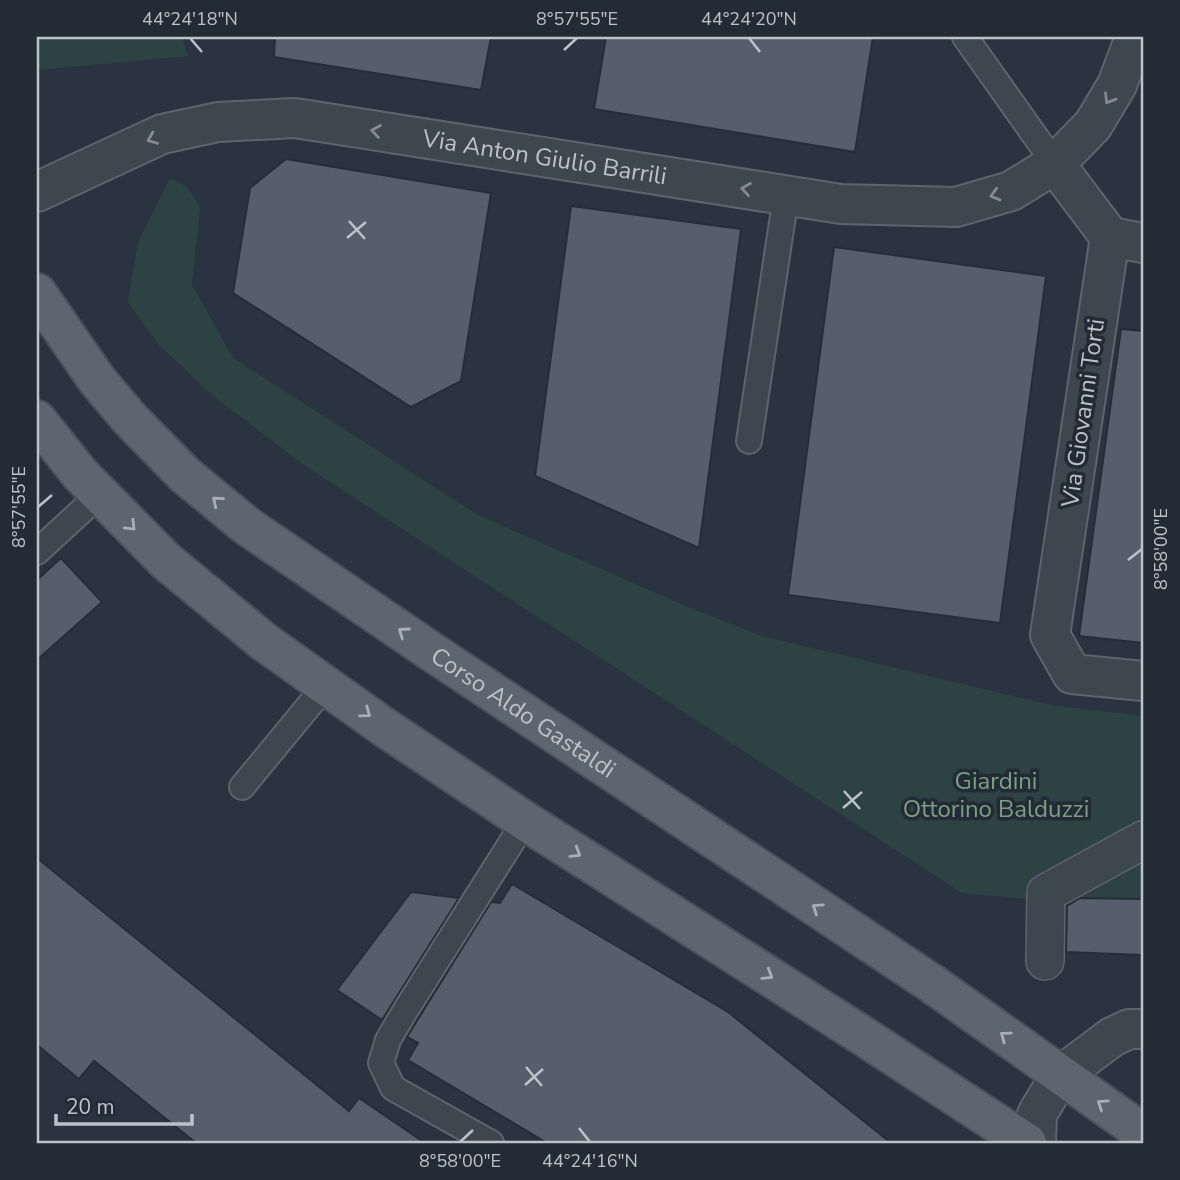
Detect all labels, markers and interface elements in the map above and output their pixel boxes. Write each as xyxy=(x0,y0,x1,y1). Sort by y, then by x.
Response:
text: 44°24'18"N xyxy=(142,7,238,31)
text: 8°57'55"E xyxy=(536,7,618,31)
text: 44°24'20"N xyxy=(701,7,797,31)
one-way arrow xyxy=(1104,92,1117,105)
street label: Via Anton Giulio Barrili xyxy=(419,122,669,192)
one-way arrow xyxy=(370,124,382,139)
one-way arrow xyxy=(147,130,159,144)
one-way arrow xyxy=(740,182,752,197)
one-way arrow xyxy=(989,187,1001,202)
street label: Via Giovanni Torti xyxy=(1054,317,1112,510)
text: 8°57'55"E xyxy=(7,466,31,548)
one-way arrow xyxy=(213,497,225,510)
text: 8°58'00"E xyxy=(1149,508,1173,590)
one-way arrow xyxy=(123,517,136,530)
one-way arrow xyxy=(398,628,411,640)
street label: Corso Aldo Gastaldi xyxy=(425,640,622,786)
one-way arrow xyxy=(358,705,371,717)
park label: Giardini Ottorino Balduzzi xyxy=(903,765,1089,825)
one-way arrow xyxy=(568,844,581,857)
one-way arrow xyxy=(812,903,825,916)
one-way arrow xyxy=(760,966,773,979)
one-way arrow xyxy=(1000,1032,1013,1044)
scale bar xyxy=(56,1082,192,1126)
text: 20 m xyxy=(66,1093,115,1121)
one-way arrow xyxy=(1097,1100,1110,1112)
text: 8°58'00"E xyxy=(419,1149,501,1173)
text: 44°24'16"N xyxy=(542,1149,638,1173)

